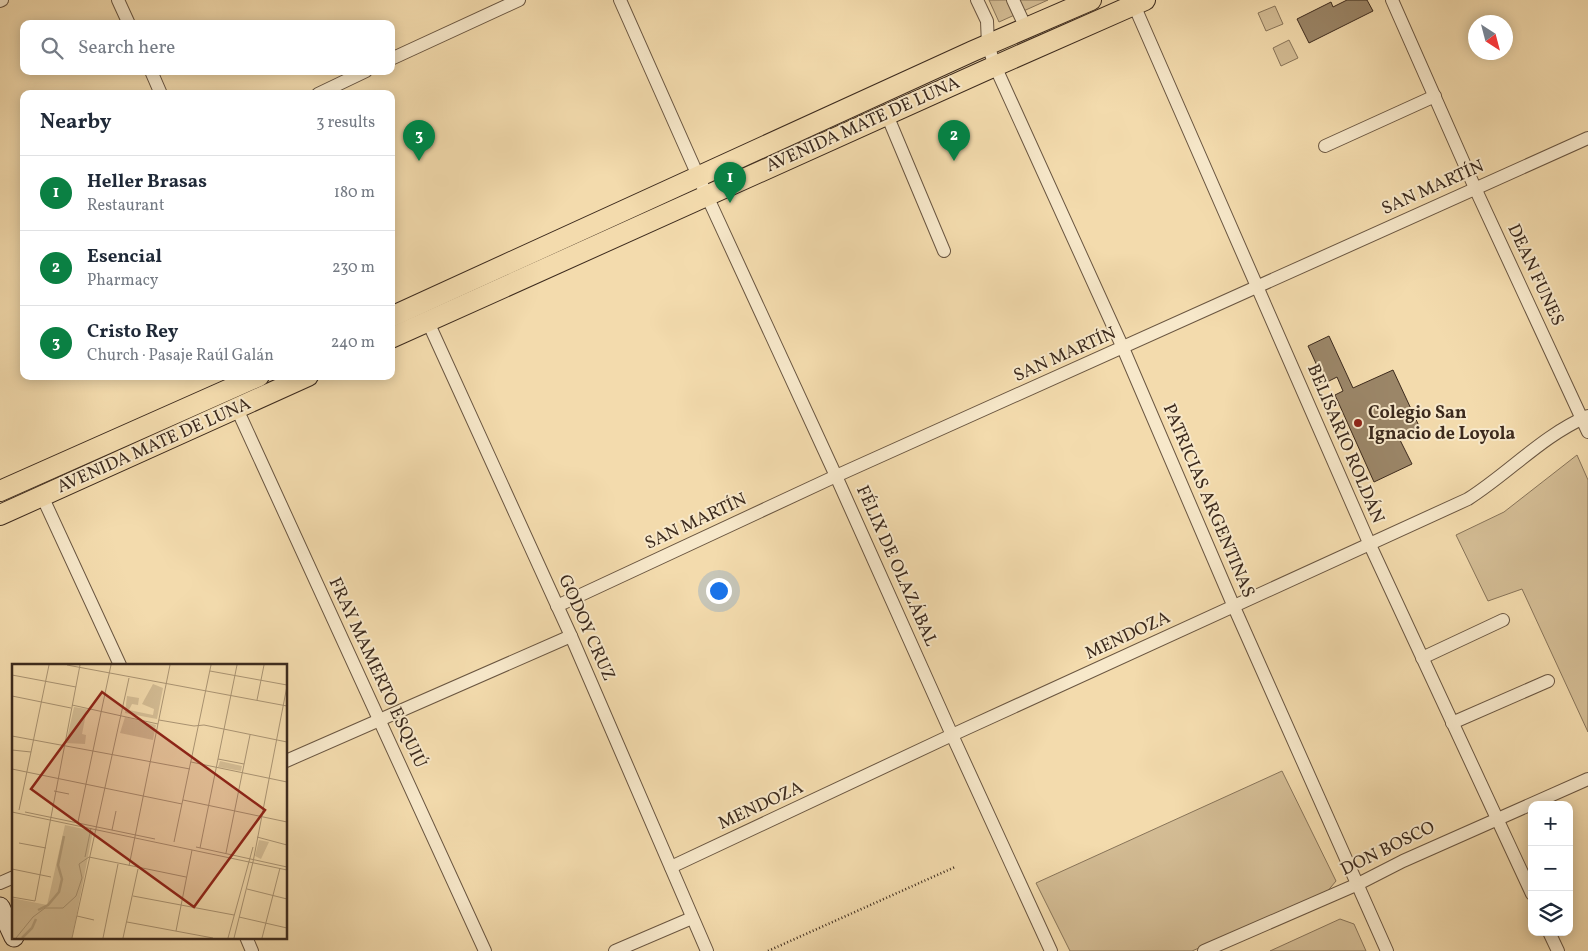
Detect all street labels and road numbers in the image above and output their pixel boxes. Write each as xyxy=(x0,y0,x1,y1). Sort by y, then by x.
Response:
street label: AVENIDA MATE DE LUNA xyxy=(762,71,964,179)
street label: SAN MARTÍN xyxy=(1378,154,1488,222)
street label: DEAN FUNES xyxy=(1500,220,1570,330)
street label: SAN MARTÍN xyxy=(1010,321,1120,389)
street label: BELISARIO ROLDÁN xyxy=(1300,360,1390,528)
street label: AVENIDA MATE DE LUNA xyxy=(53,392,255,500)
street label: PATRICIAS ARGENTINAS xyxy=(1156,400,1260,602)
street label: FÉLIX DE OLAZÁBAL xyxy=(849,481,943,651)
street label: SAN MARTÍN xyxy=(641,487,751,557)
street label: GODOY CRUZ xyxy=(551,571,621,685)
street label: FRAY MAMERTO ESQUIÚ xyxy=(322,574,432,772)
street label: MENDOZA xyxy=(1081,605,1175,667)
street label: MENDOZA xyxy=(714,775,808,837)
street label: DON BOSCO xyxy=(1337,815,1439,883)

